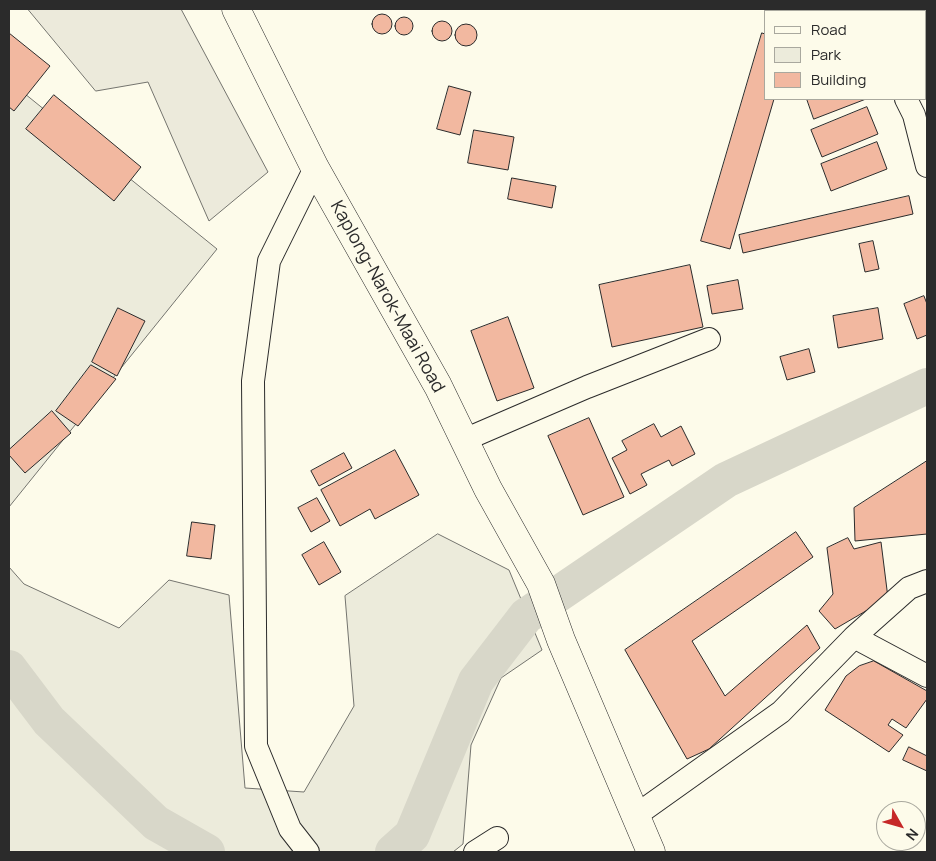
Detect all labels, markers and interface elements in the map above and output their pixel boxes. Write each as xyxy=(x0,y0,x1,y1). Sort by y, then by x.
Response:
legend xyxy=(764,10,926,100)
text: Road xyxy=(811,19,847,40)
text: Park xyxy=(811,44,841,65)
text: Building xyxy=(811,69,866,90)
street label: Kaplong-Narok-Maai Road xyxy=(325,197,449,397)
north arrow xyxy=(876,801,926,851)
text: N xyxy=(902,825,923,845)

